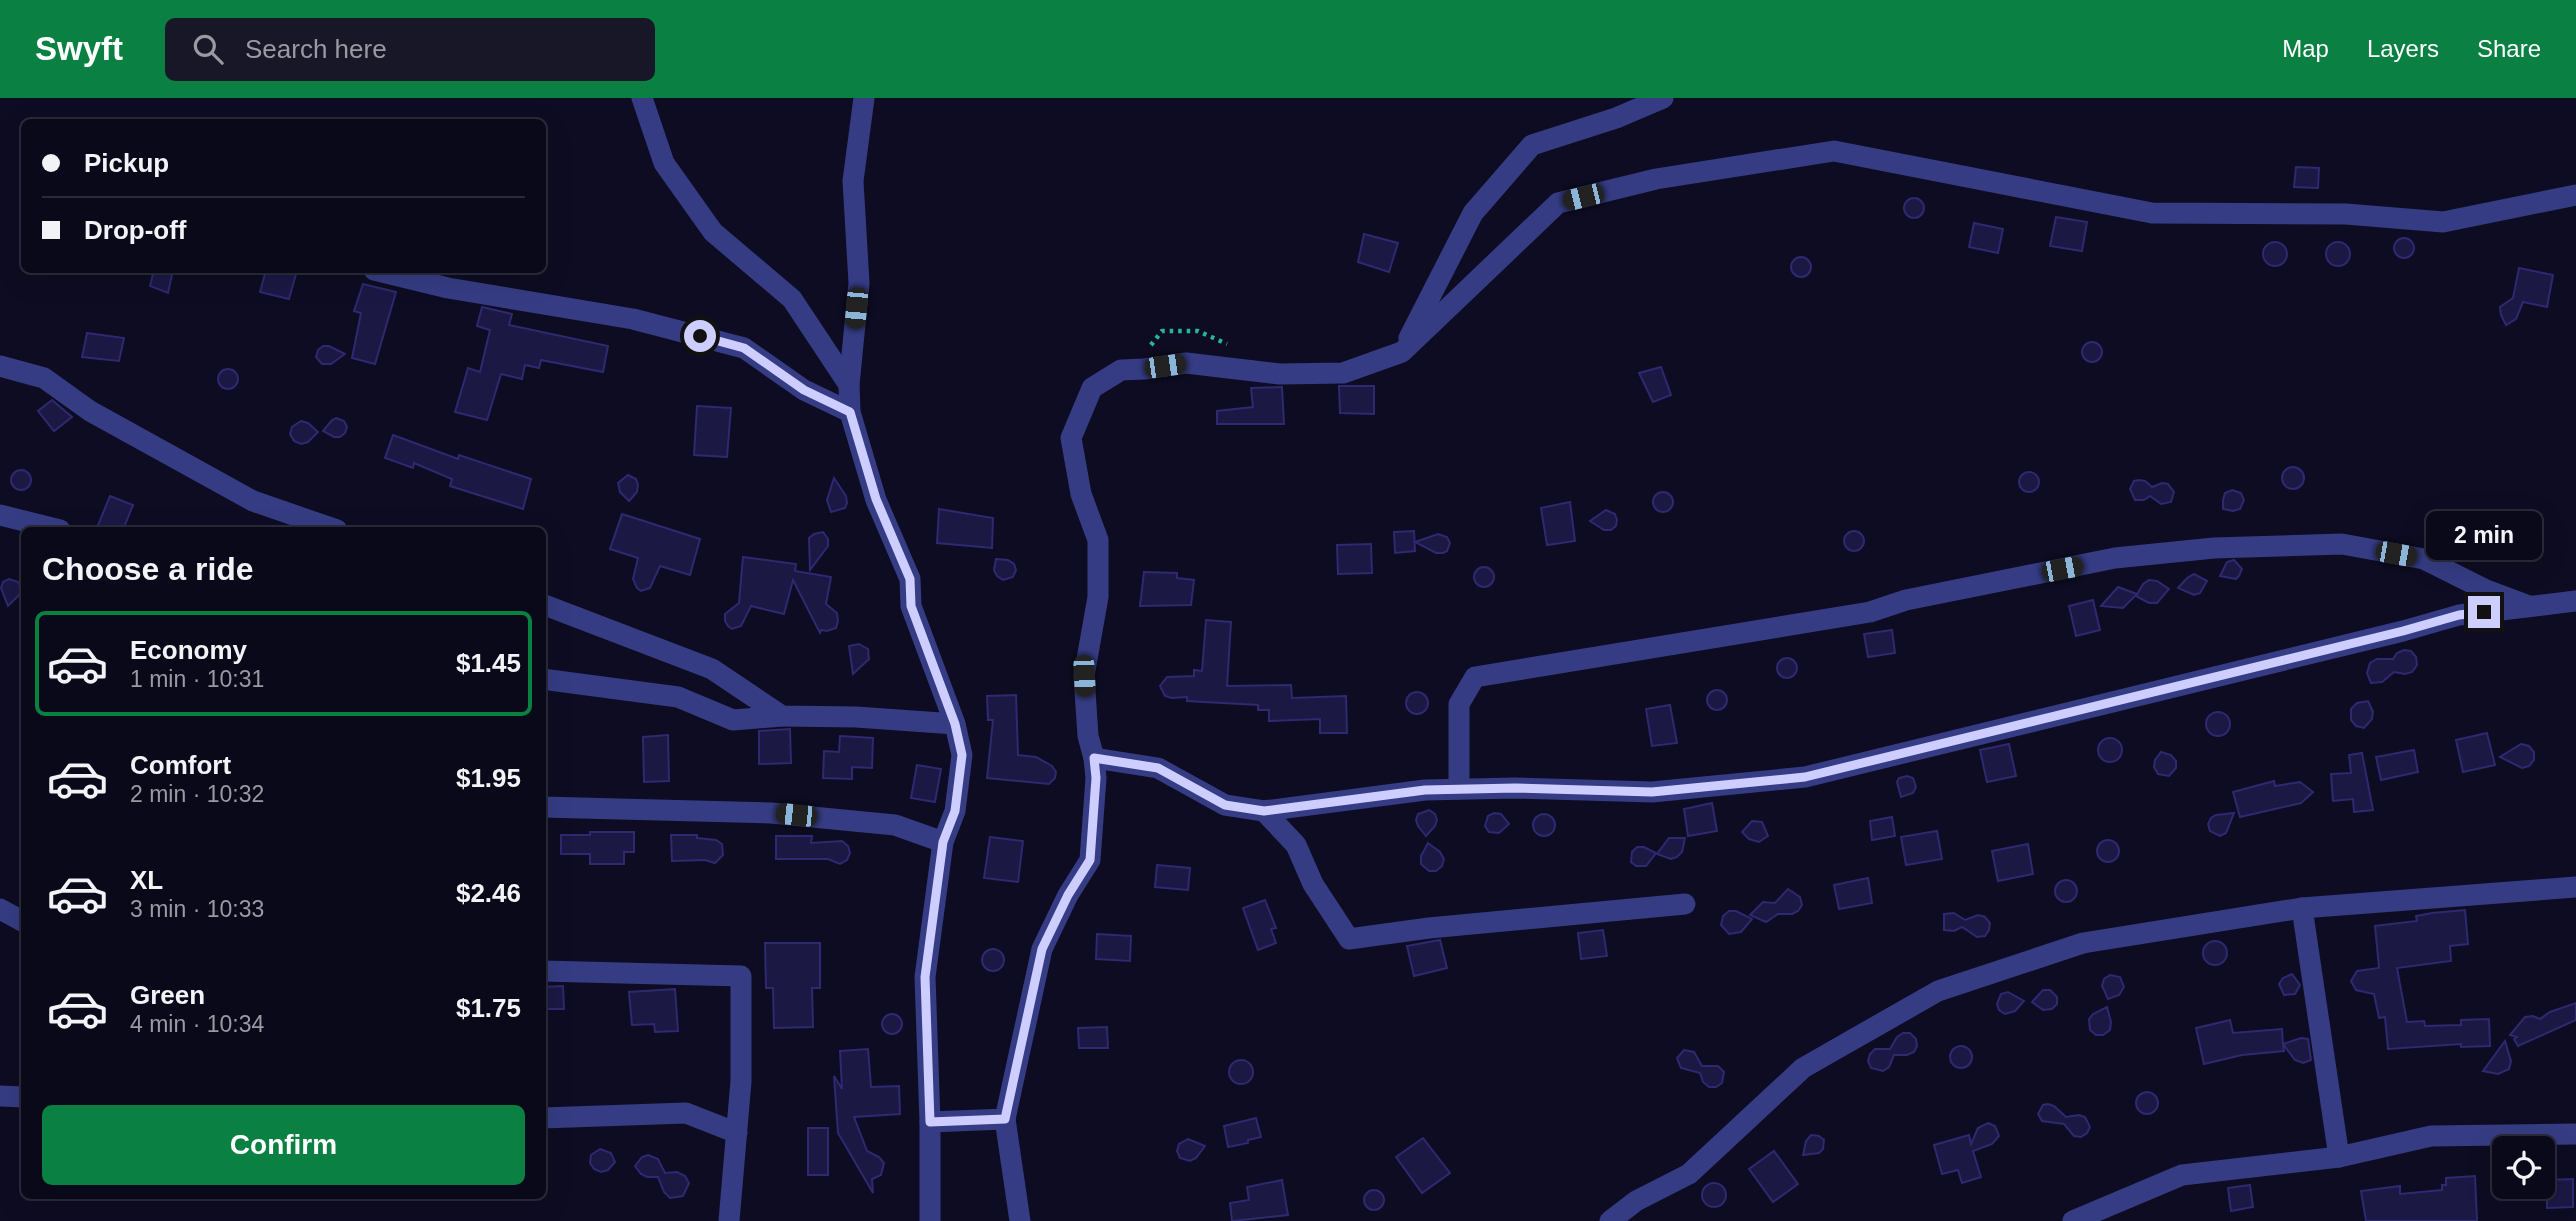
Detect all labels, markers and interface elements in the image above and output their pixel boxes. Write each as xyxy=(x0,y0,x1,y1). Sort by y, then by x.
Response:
search box xyxy=(165,18,655,81)
text: Swyft xyxy=(35,30,123,67)
icon: search xyxy=(189,30,227,68)
text: Search here xyxy=(245,34,387,64)
text: Map xyxy=(2282,35,2329,62)
text: Layers xyxy=(2367,35,2439,62)
text: Share xyxy=(2477,35,2541,62)
text: Pickup xyxy=(84,148,169,178)
car xyxy=(1561,182,1606,212)
text: Drop-off xyxy=(84,215,187,245)
car xyxy=(844,286,869,330)
route start xyxy=(684,320,716,352)
car xyxy=(1143,353,1188,379)
callout: 2 min xyxy=(2426,510,2542,560)
text: 2 min xyxy=(2454,522,2514,548)
car xyxy=(2374,540,2419,568)
text: Choose a ride xyxy=(42,551,254,587)
car xyxy=(2040,555,2085,583)
route end xyxy=(2468,596,2500,628)
icon: car xyxy=(46,632,109,695)
text: Economy xyxy=(130,635,247,665)
text: $1.45 xyxy=(456,648,521,678)
car xyxy=(1073,654,1096,698)
text: 1 min · 10:31 xyxy=(130,666,264,692)
icon: car xyxy=(46,747,109,810)
text: Comfort xyxy=(130,750,231,780)
text: $1.95 xyxy=(456,763,521,793)
text: 2 min · 10:32 xyxy=(130,781,264,807)
car xyxy=(775,802,818,828)
icon: car xyxy=(46,862,109,925)
text: XL xyxy=(130,865,163,895)
text: $2.46 xyxy=(456,878,521,908)
text: 3 min · 10:33 xyxy=(130,896,264,922)
icon: car xyxy=(46,977,109,1040)
text: Green xyxy=(130,980,205,1010)
text: $1.75 xyxy=(456,993,521,1023)
text: 4 min · 10:34 xyxy=(130,1011,264,1037)
button: Confirm xyxy=(42,1105,525,1185)
map controls xyxy=(2492,1136,2555,1199)
button: locate xyxy=(2492,1136,2555,1199)

